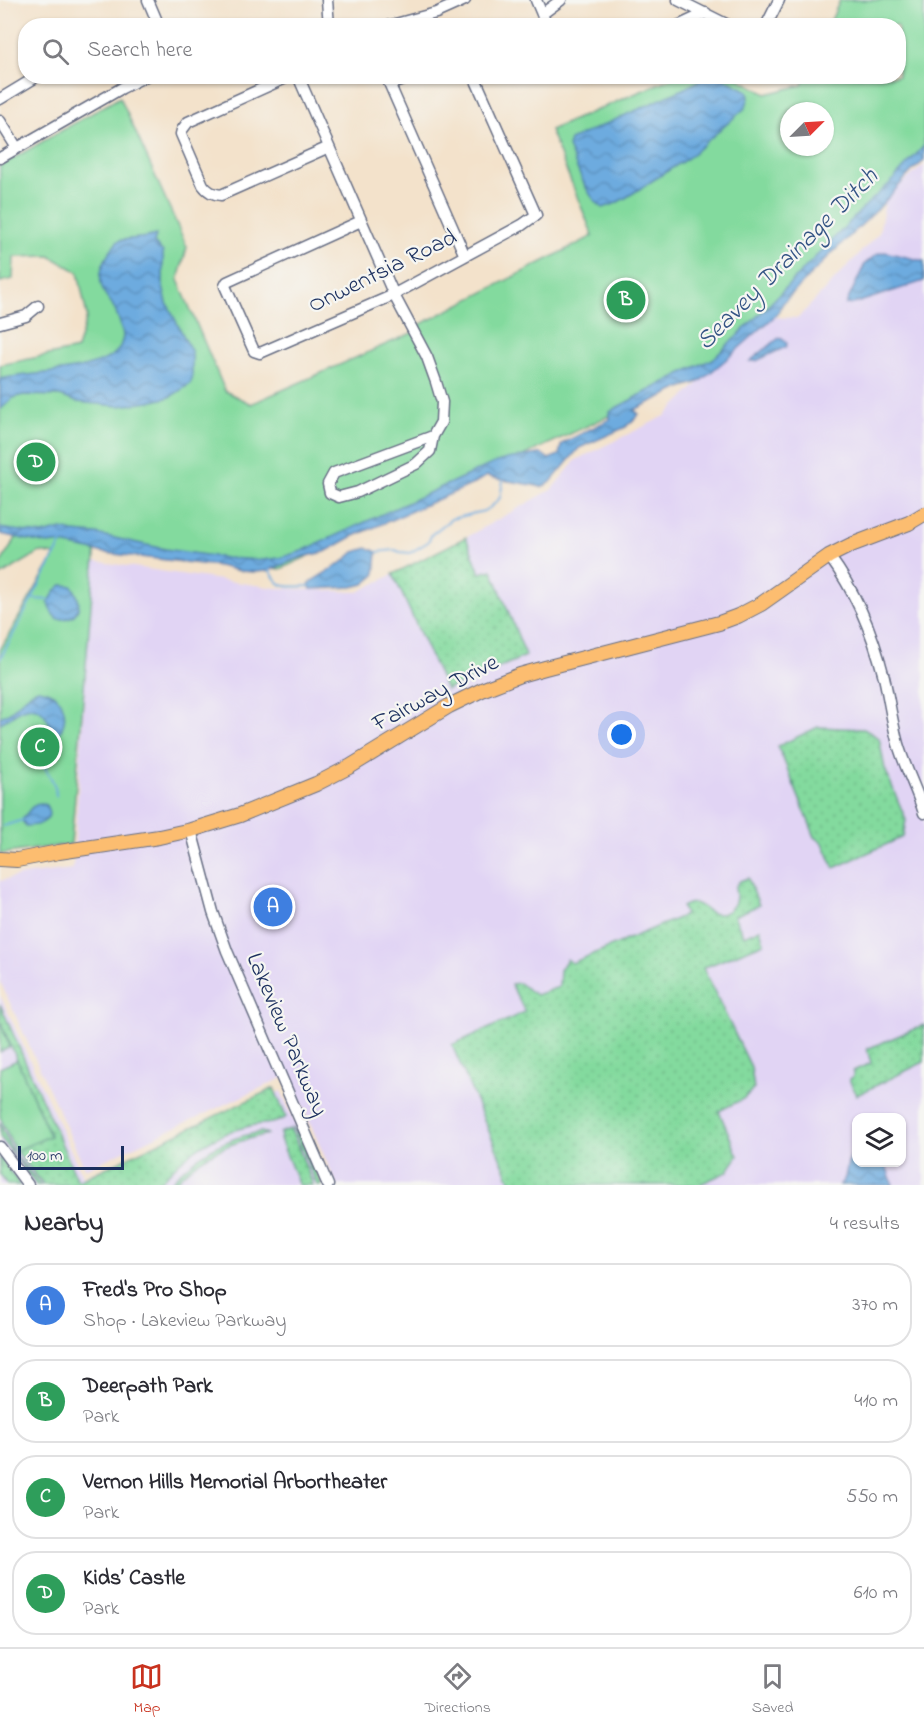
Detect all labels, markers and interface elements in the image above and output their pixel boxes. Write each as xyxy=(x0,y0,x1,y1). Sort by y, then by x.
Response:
search box xyxy=(18,18,906,84)
icon: search xyxy=(39,35,72,68)
text: Search here xyxy=(87,35,192,67)
north arrow xyxy=(780,102,834,156)
water label: Seavey Drainage Ditch xyxy=(688,160,888,360)
street label: Onwentsia Road xyxy=(303,221,464,323)
pin: B xyxy=(606,278,646,322)
pin: D xyxy=(16,440,56,484)
street label: Fairway Drive xyxy=(366,646,506,743)
your location xyxy=(607,720,636,749)
pin: C xyxy=(20,724,60,770)
pin: A xyxy=(254,884,292,930)
street label: Lakeview Parkway xyxy=(235,948,336,1123)
map controls xyxy=(852,1113,906,1167)
button: layers xyxy=(852,1113,906,1167)
scale bar xyxy=(18,1143,124,1170)
text: 100 m xyxy=(27,1144,62,1168)
text: Nearby xyxy=(24,1205,103,1243)
text: 4 results xyxy=(830,1210,900,1239)
text: Fred's Pro Shop xyxy=(83,1275,227,1307)
text: A xyxy=(39,1291,52,1320)
text: 370 m xyxy=(852,1291,898,1320)
text: Shop · Lakeview Parkway xyxy=(83,1307,286,1336)
text: Deerpath Park xyxy=(83,1371,213,1403)
text: B xyxy=(39,1387,52,1416)
text: 410 m xyxy=(854,1387,898,1416)
text: Park xyxy=(83,1403,119,1432)
text: Vernon Hills Memorial Arbortheater xyxy=(83,1467,387,1499)
text: C xyxy=(40,1483,51,1512)
text: 550 m xyxy=(846,1483,898,1512)
text: Park xyxy=(83,1499,119,1528)
text: Kids’ Castle xyxy=(83,1563,185,1595)
text: D xyxy=(38,1579,53,1608)
text: 610 m xyxy=(854,1579,898,1608)
text: Park xyxy=(83,1595,119,1624)
tab: Map xyxy=(130,1660,163,1720)
tab: Directions xyxy=(424,1660,491,1720)
tab: Saved xyxy=(752,1660,794,1720)

